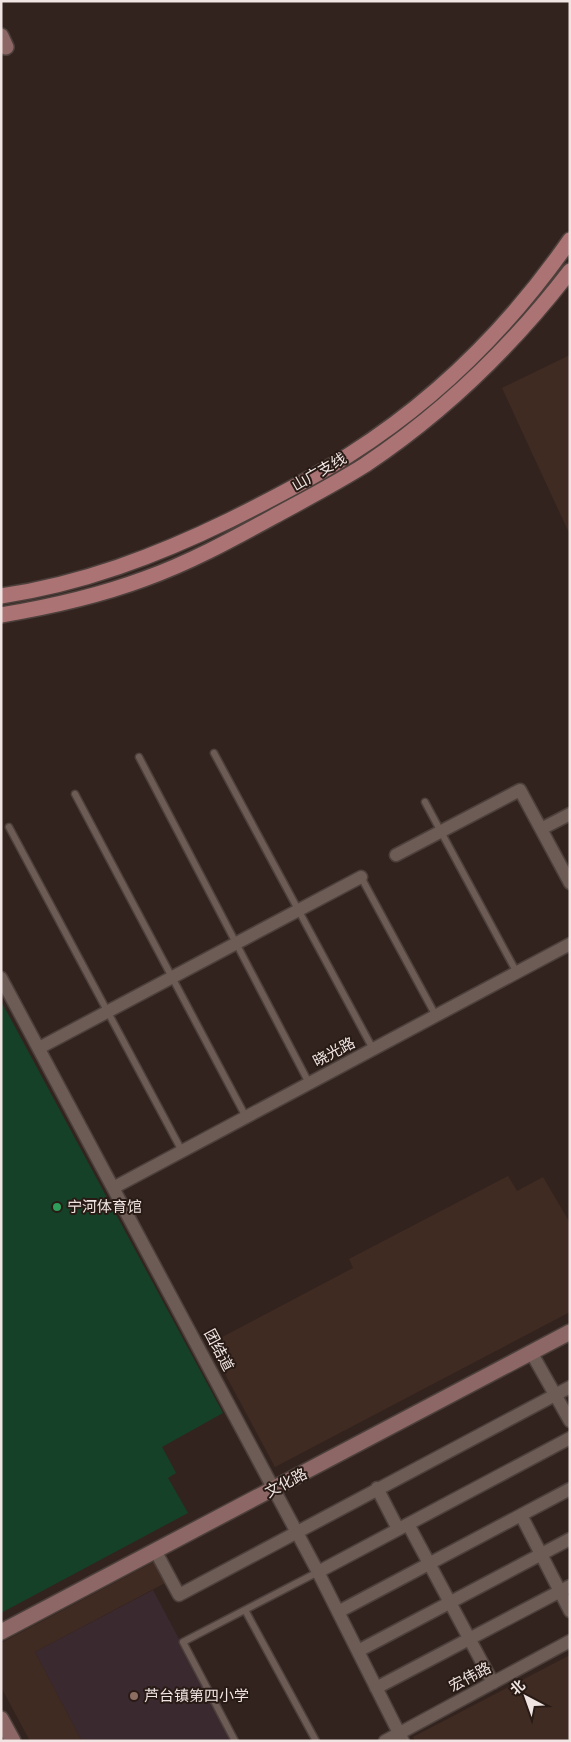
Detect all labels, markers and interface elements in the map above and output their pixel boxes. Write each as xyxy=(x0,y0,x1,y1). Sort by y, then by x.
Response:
street label: 山广支线 xyxy=(288,448,350,496)
street label: 晓光路 xyxy=(309,1033,359,1071)
place label: 宁河体育馆 xyxy=(67,1197,142,1217)
marker: 宁河体育馆 xyxy=(51,1201,63,1213)
street label: 团结道 xyxy=(200,1325,238,1375)
street label: 文化路 xyxy=(261,1464,311,1502)
street label: 宏伟路 xyxy=(445,1658,495,1696)
north arrow xyxy=(501,1672,551,1722)
text: 北 xyxy=(506,1676,529,1699)
place label: 芦台镇第四小学 xyxy=(144,1686,249,1706)
marker: 芦台镇第四小学 xyxy=(128,1690,140,1702)

